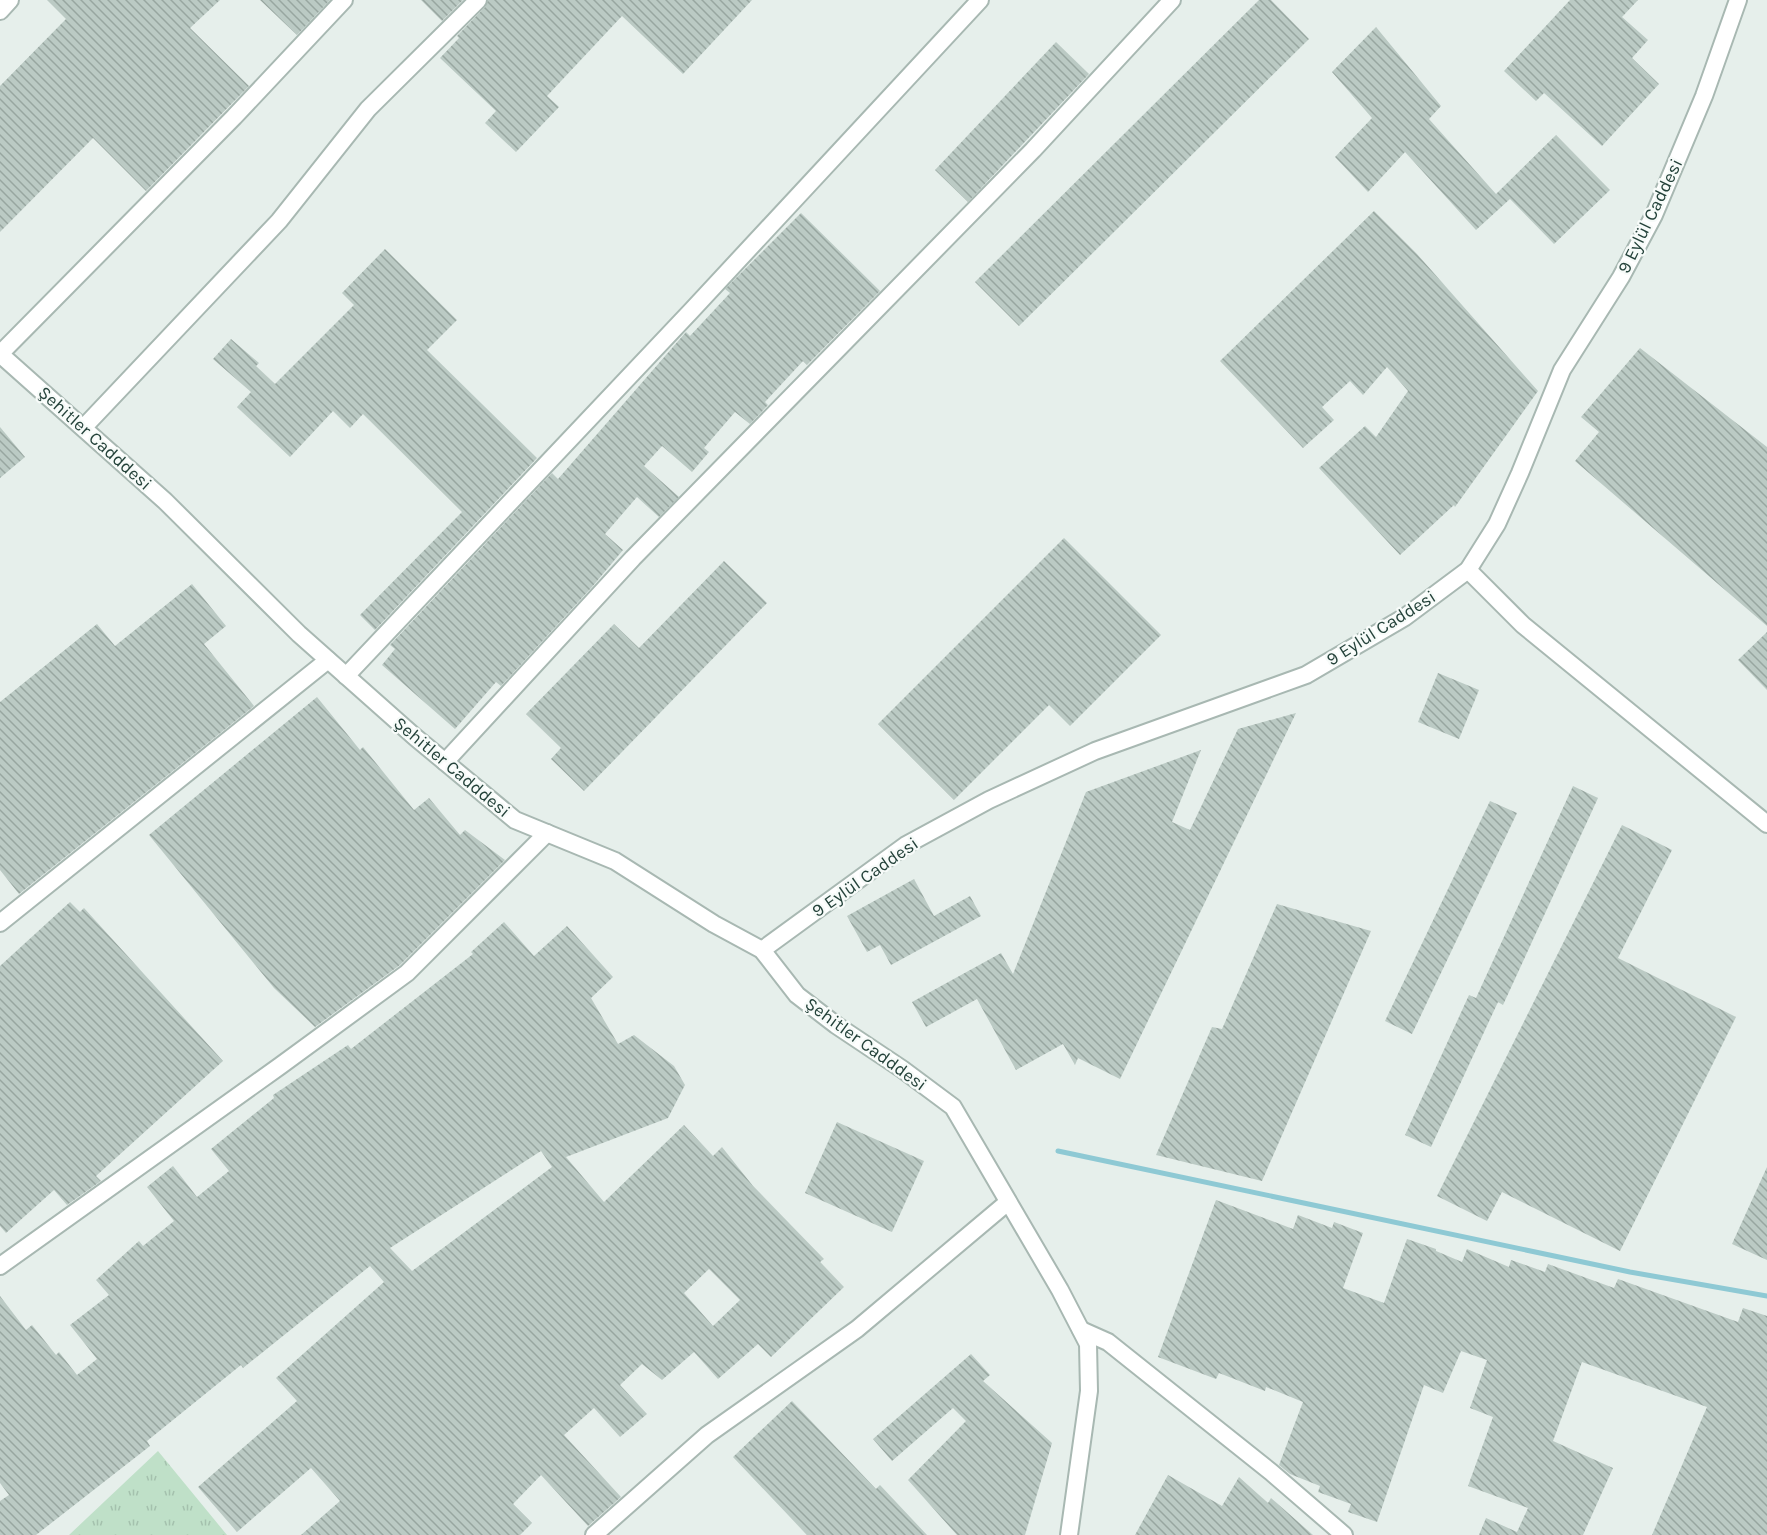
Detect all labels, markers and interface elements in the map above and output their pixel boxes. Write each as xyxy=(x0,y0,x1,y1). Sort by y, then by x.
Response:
street label: 9 Eylül Caddesi xyxy=(1613,155,1687,277)
street label: Şehitler Cadddesi xyxy=(34,381,156,495)
street label: 9 Eylül Caddesi xyxy=(1322,586,1440,670)
street label: Şehitler Cadddesi xyxy=(389,712,515,822)
street label: 9 Eylül Caddesi xyxy=(808,832,922,922)
street label: Şehitler Cadddesi xyxy=(801,992,931,1096)

